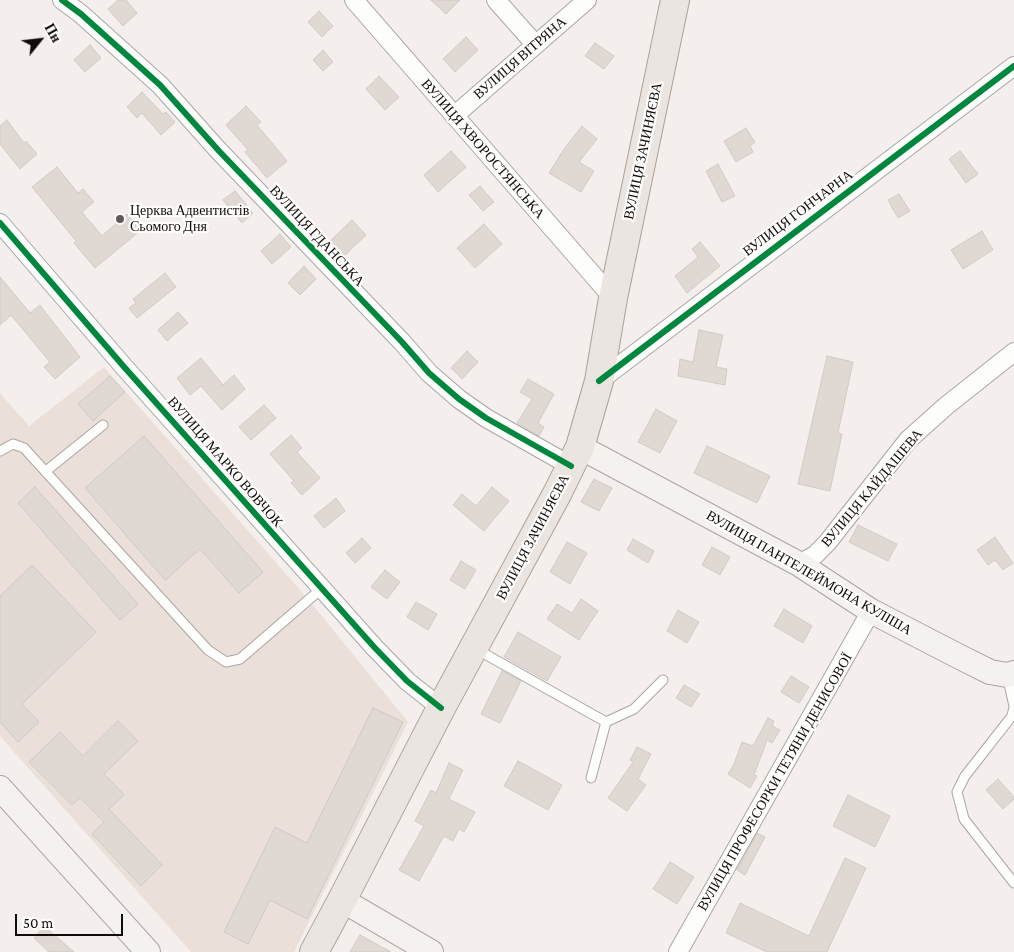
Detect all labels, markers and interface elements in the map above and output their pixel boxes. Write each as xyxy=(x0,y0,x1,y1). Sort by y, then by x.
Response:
street label: ВУЛИЦЯ ВІТРЯНА xyxy=(470,13,570,103)
north arrow xyxy=(15,15,65,65)
text: Пн xyxy=(42,21,65,45)
street label: ВУЛИЦЯ ХВОРОСТЯНСЬКА xyxy=(418,76,548,222)
street label: ВУЛИЦЯ ЗАЧИНЯЄВА xyxy=(620,81,666,221)
street label: ВУЛИЦЯ ГОНЧАРНА xyxy=(740,166,856,260)
street label: ВУЛИЦЯ ГДАНСЬКА xyxy=(266,182,368,290)
place label: Церква Адвентистів Сьомого Дня xyxy=(130,203,249,236)
marker: Церква Адвентистів Сьомого Дня xyxy=(114,213,126,225)
street label: ВУЛИЦЯ МАРКО ВОВЧОК xyxy=(164,394,286,530)
street label: ВУЛИЦЯ КАЙДАШЕВА xyxy=(818,426,926,550)
street label: ВУЛИЦЯ ЗАЧИНЯЄВА xyxy=(493,471,573,603)
street label: ВУЛИЦЯ ПАНТЕЛЕЙМОНА КУЛІША xyxy=(703,507,915,639)
street label: ВУЛИЦЯ ПРОФЕСОРКИ ТЕТЯНИ ДЕНИСОВОЇ xyxy=(694,650,856,914)
scale bar xyxy=(18,904,125,936)
text: 50 m xyxy=(23,915,53,931)

